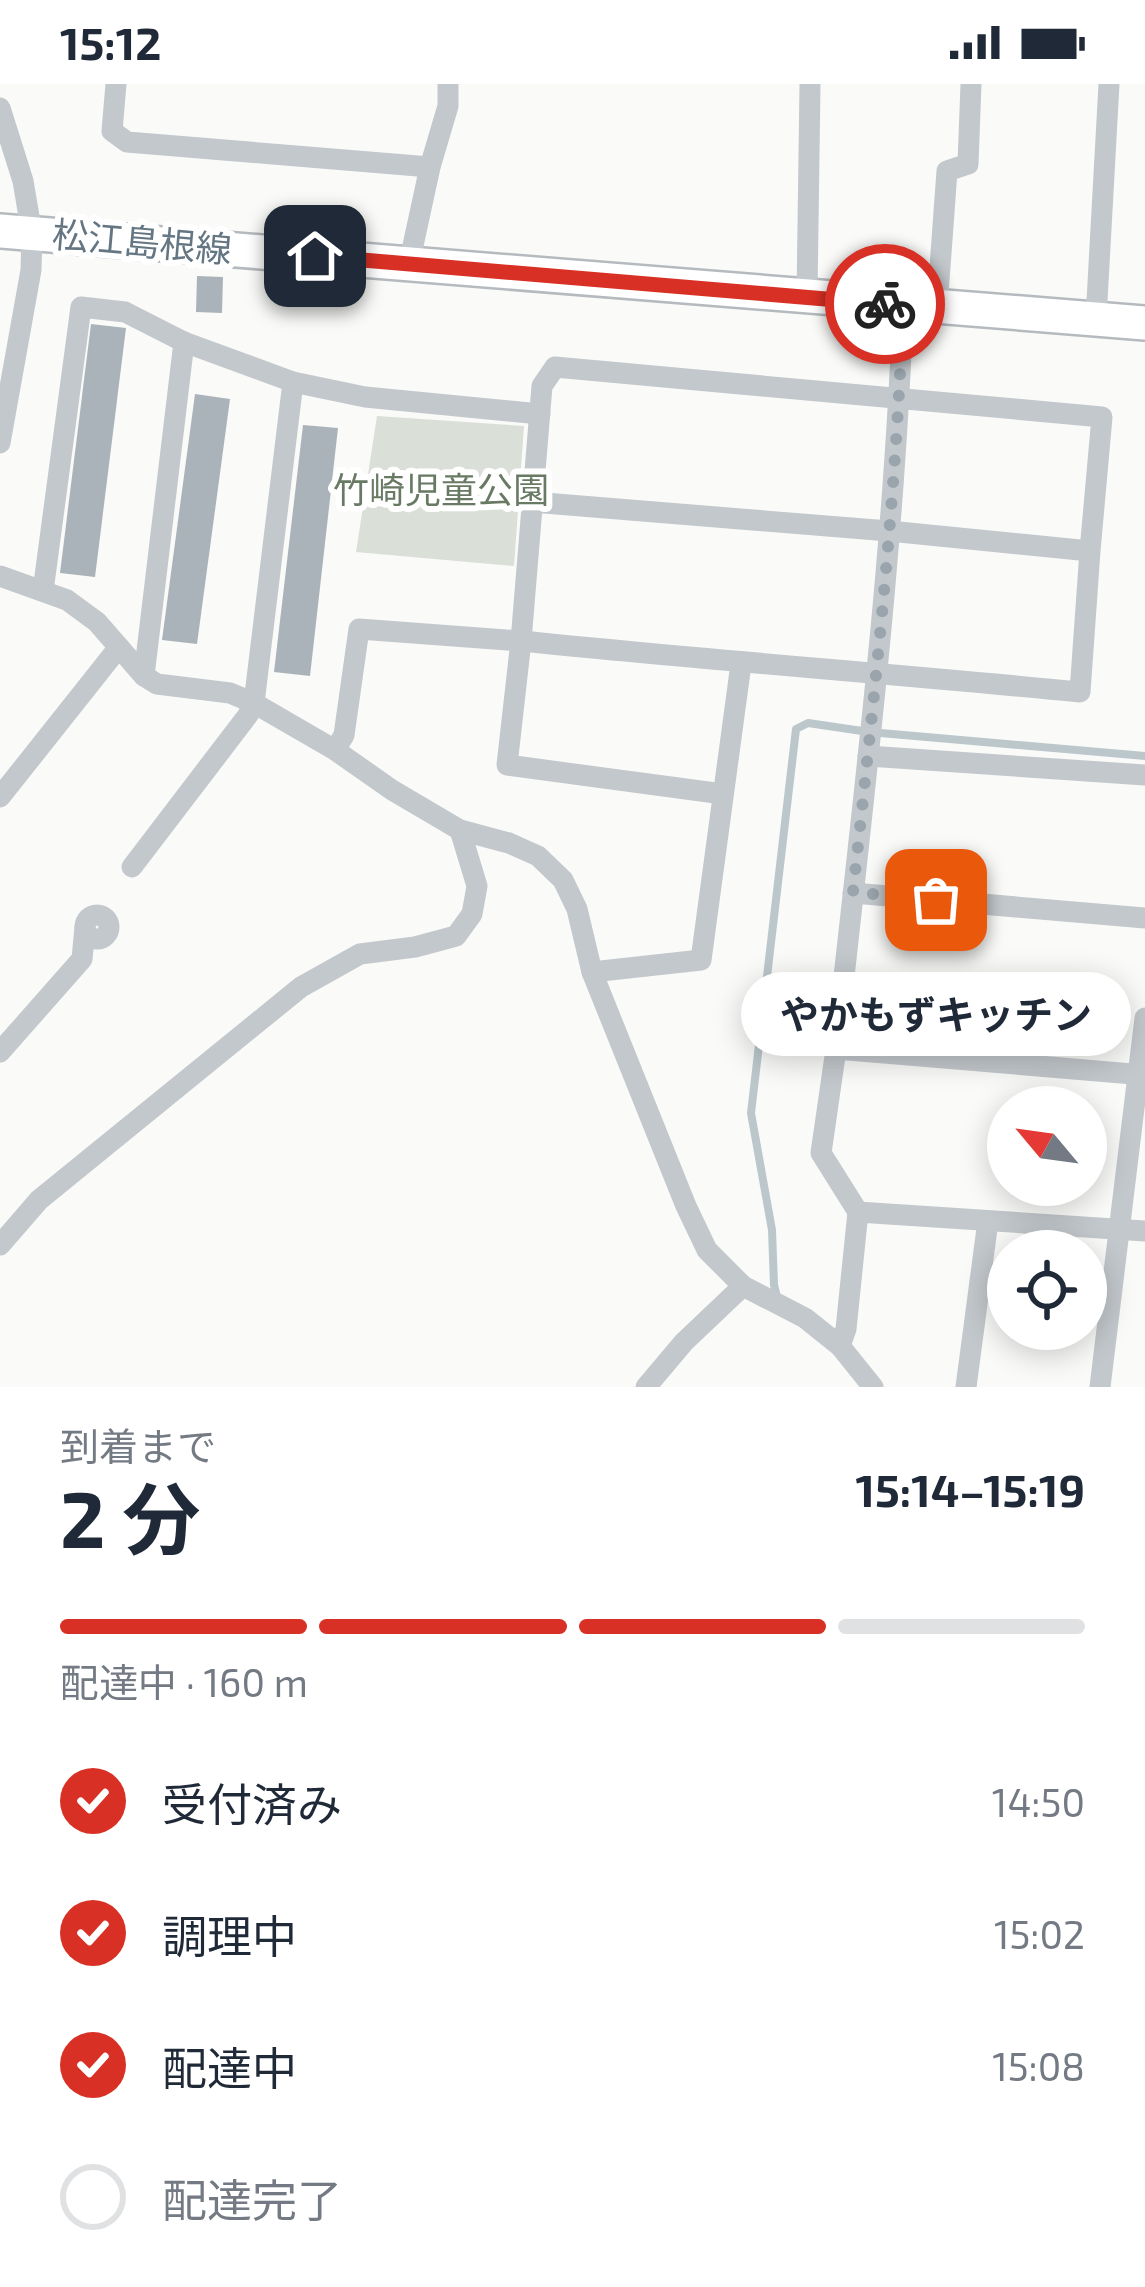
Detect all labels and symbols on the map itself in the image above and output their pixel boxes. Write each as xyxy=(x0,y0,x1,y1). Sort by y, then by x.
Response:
pin xyxy=(264,205,366,307)
street label: 松江島根線 xyxy=(51,211,234,270)
courier xyxy=(825,244,945,364)
park label: 竹崎児童公園 xyxy=(333,467,549,510)
pin xyxy=(885,849,987,951)
callout: やかもずキッチン xyxy=(741,972,1131,1056)
north arrow xyxy=(987,1086,1107,1206)

